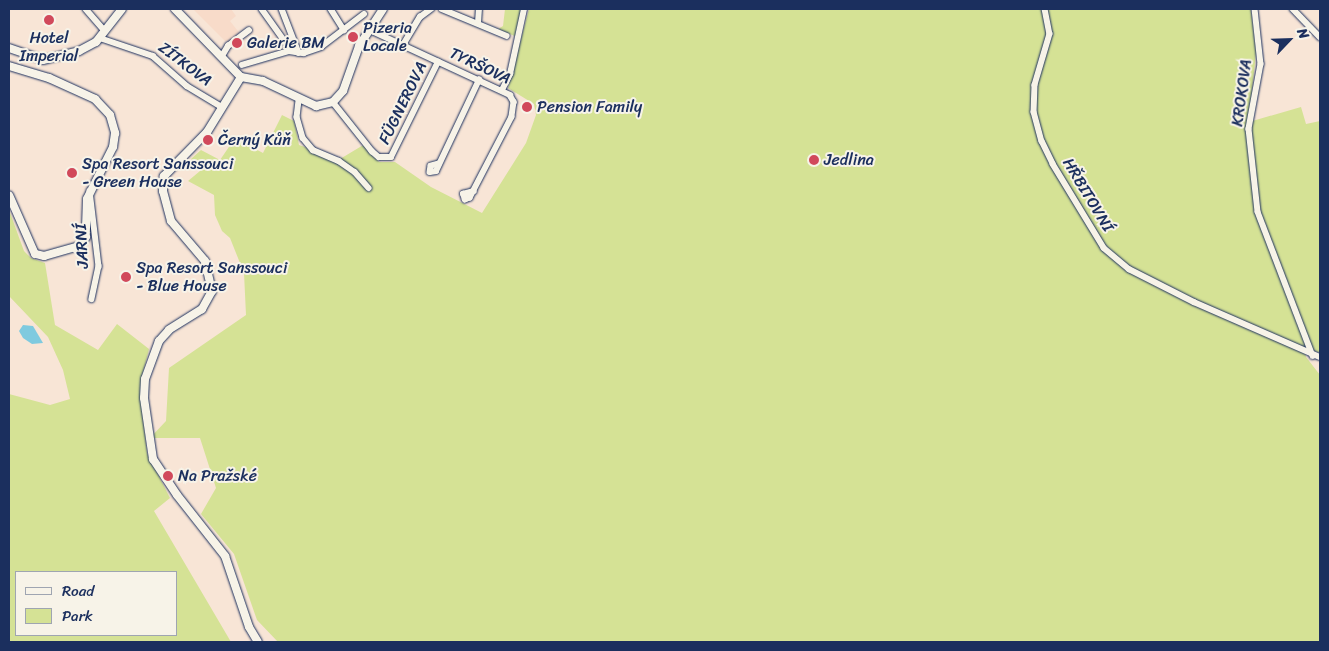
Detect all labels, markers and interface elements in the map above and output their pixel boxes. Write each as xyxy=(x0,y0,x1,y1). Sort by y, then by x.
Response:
marker: Hotel Imperial xyxy=(43,14,55,26)
north arrow xyxy=(1264,15,1314,65)
place label: Pizeria Locale xyxy=(363,18,412,56)
text: N xyxy=(1290,24,1317,43)
place label: Hotel Imperial xyxy=(20,28,78,66)
marker: Pizeria Locale xyxy=(347,31,359,43)
place label: Galerie BM xyxy=(247,33,325,53)
marker: Galerie BM xyxy=(231,37,243,49)
street label: ZÍTKOVA xyxy=(155,38,215,90)
street label: TYRŠOVA xyxy=(446,44,514,88)
street label: KROKOVA xyxy=(1228,58,1256,128)
street label: FÜGNEROVA xyxy=(375,59,431,147)
place label: Pension Family xyxy=(537,97,642,117)
marker: Pension Family xyxy=(521,101,533,113)
place label: Černý Kůň xyxy=(218,130,291,150)
marker: Černý Kůň xyxy=(202,134,214,146)
place label: Jedlina xyxy=(824,150,874,170)
place label: Spa Resort Sanssouci - Green House xyxy=(82,154,233,192)
marker: Jedlina xyxy=(808,154,820,166)
street label: HŘBITOVNÍ xyxy=(1058,154,1118,236)
marker: Spa Resort Sanssouci - Green House xyxy=(66,167,78,179)
street label: JARNÍ xyxy=(71,223,93,269)
place label: Spa Resort Sanssouci - Blue House xyxy=(136,258,287,296)
marker: Spa Resort Sanssouci - Blue House xyxy=(120,271,132,283)
place label: Na Pražské xyxy=(178,466,257,486)
marker: Na Pražské xyxy=(162,470,174,482)
legend xyxy=(15,571,178,636)
text: Road xyxy=(62,578,94,604)
text: Park xyxy=(62,603,93,629)

